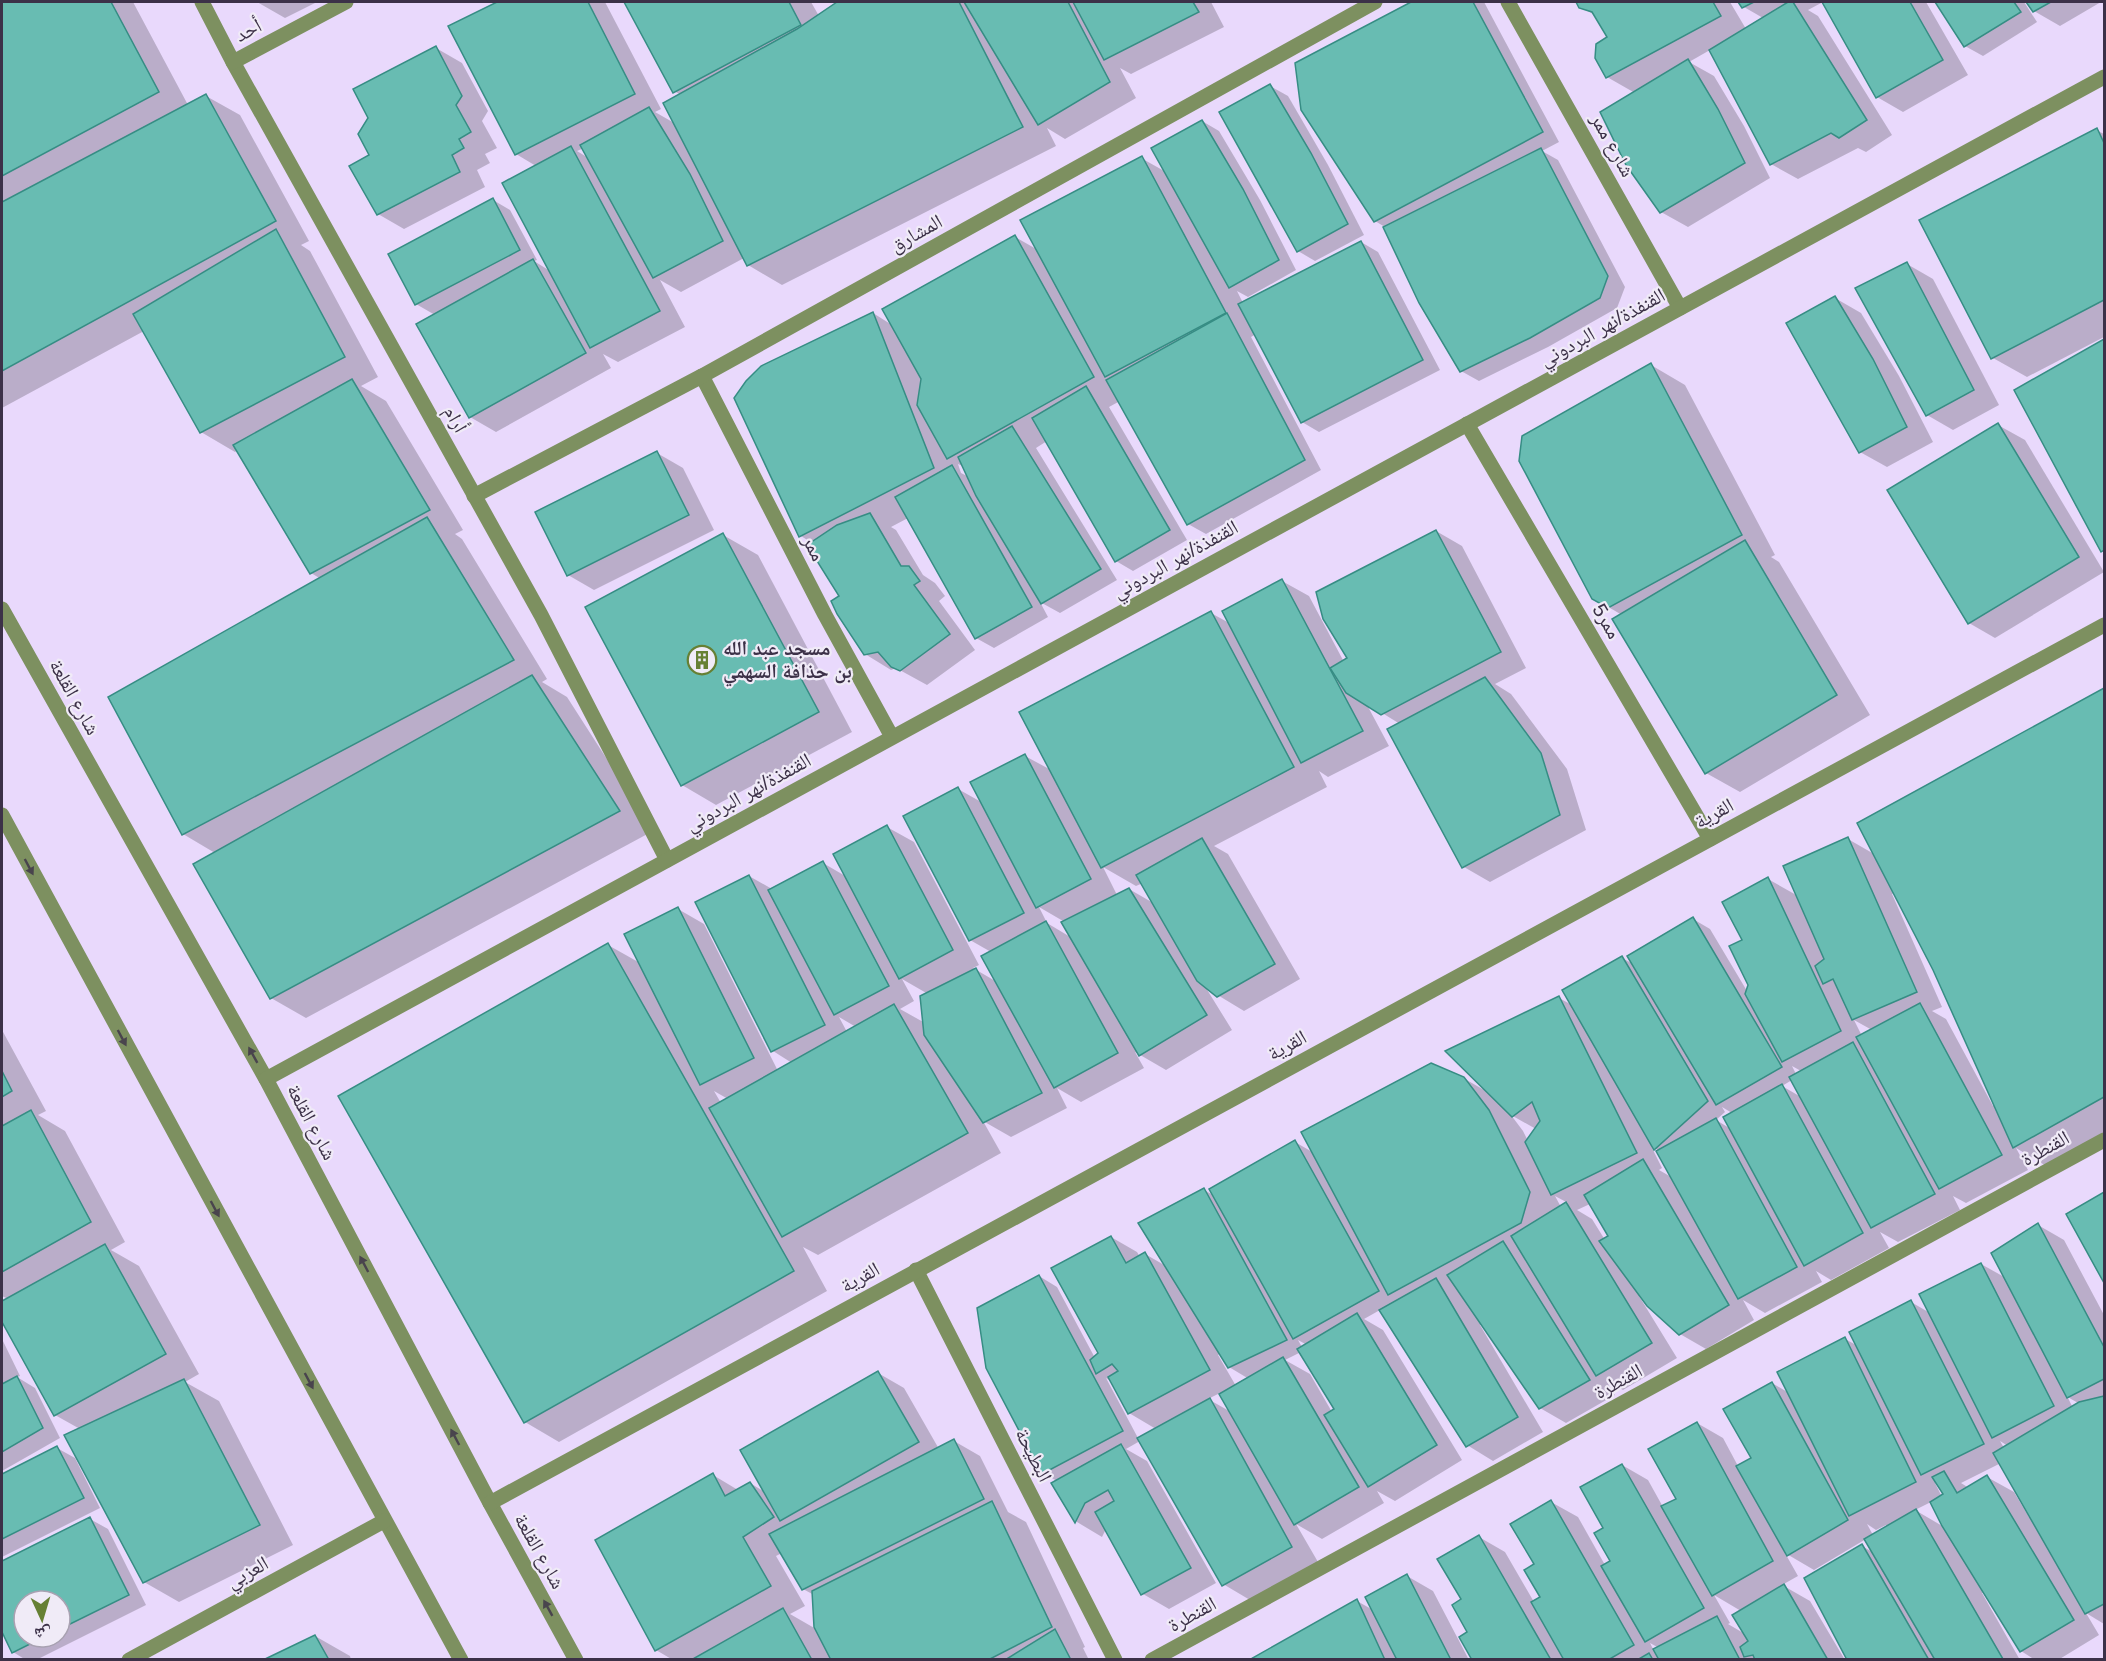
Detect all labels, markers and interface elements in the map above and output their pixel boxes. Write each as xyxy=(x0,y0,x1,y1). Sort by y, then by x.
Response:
street label: أحد xyxy=(231,13,265,46)
street label: شارع ممر xyxy=(1584,109,1639,181)
street label: المشارق xyxy=(886,210,946,257)
street label: القنفذة/نهر البردوني xyxy=(1535,283,1671,375)
street label: أرام xyxy=(437,402,473,438)
street label: القنفذة/نهر البردوني xyxy=(1108,515,1244,607)
street label: ممر xyxy=(798,531,830,564)
street label: ممر5 xyxy=(1588,600,1626,642)
place label: مسجد عبد الله بن حذافة السهمي xyxy=(723,637,852,687)
building icon: مسجد عبد الله بن حذافة السهمي xyxy=(686,644,718,676)
street label: شارع القلعة xyxy=(44,656,105,739)
street label: القنفذة/نهر البردوني xyxy=(681,748,817,840)
street label: القرية xyxy=(1691,794,1737,833)
one-way arrow xyxy=(24,859,34,876)
street label: القرية xyxy=(1264,1026,1310,1065)
one-way arrow xyxy=(117,1030,127,1047)
one-way arrow xyxy=(247,1047,258,1063)
street label: شارع القلعة xyxy=(281,1080,341,1165)
street label: القنطرة xyxy=(2017,1126,2073,1170)
one-way arrow xyxy=(210,1201,220,1218)
one-way arrow xyxy=(359,1256,369,1273)
street label: القرية xyxy=(837,1258,883,1297)
street label: القنطرة xyxy=(1590,1359,1646,1403)
one-way arrow xyxy=(304,1373,314,1390)
street label: البطيحة xyxy=(1011,1425,1057,1486)
one-way arrow xyxy=(450,1428,460,1445)
street label: شارع القلعة xyxy=(509,1510,570,1593)
street label: العزبي xyxy=(222,1552,274,1597)
north arrow xyxy=(12,1589,72,1649)
street label: القنطرة xyxy=(1164,1592,1220,1636)
one-way arrow xyxy=(543,1599,553,1616)
text: ش xyxy=(34,1623,52,1643)

